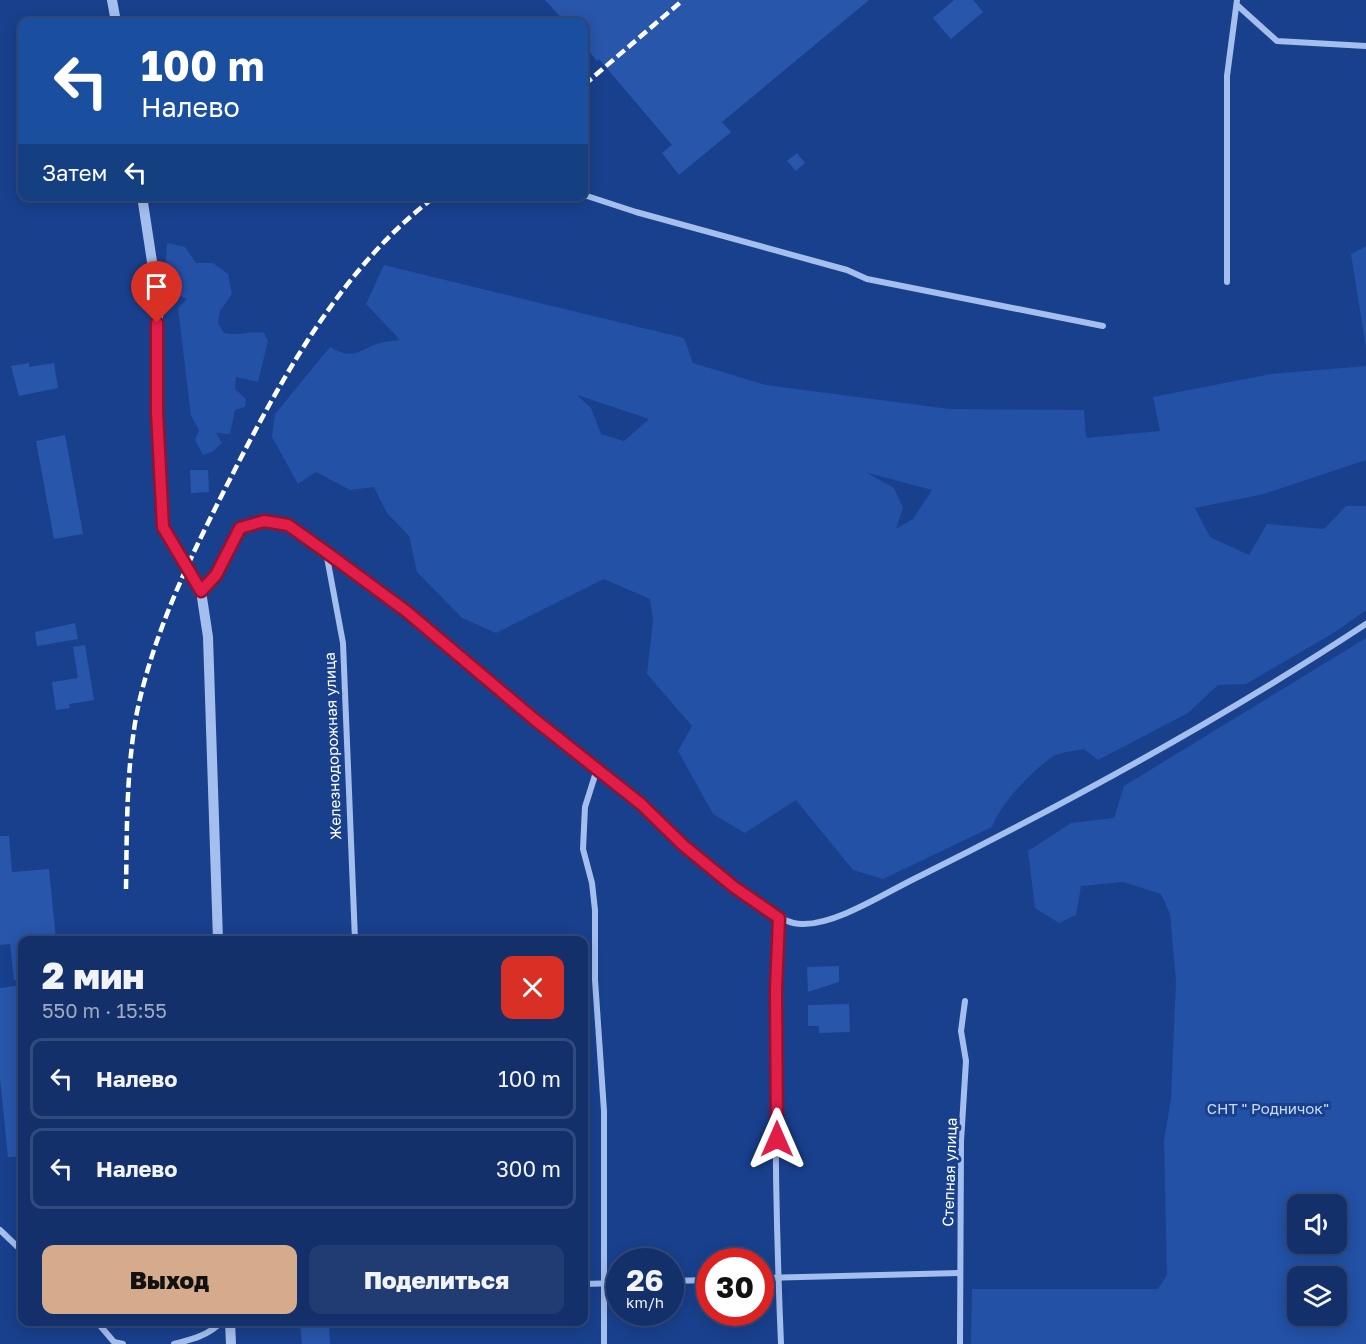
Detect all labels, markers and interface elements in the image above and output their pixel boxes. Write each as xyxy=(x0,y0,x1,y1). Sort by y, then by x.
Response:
text: 100 m xyxy=(141,40,264,90)
icon: left xyxy=(42,42,120,120)
text: Налево xyxy=(141,91,240,123)
icon: left xyxy=(119,156,152,189)
text: Затем xyxy=(42,159,107,186)
pin xyxy=(131,261,182,323)
icon: arrive xyxy=(140,270,173,303)
street label: Железнодорожная улица xyxy=(320,652,344,840)
text: 2 мин xyxy=(42,954,144,997)
button: close xyxy=(501,956,564,1019)
text: 550 m · 15:55 xyxy=(42,998,167,1022)
icon: left xyxy=(45,1062,78,1095)
text: Налево xyxy=(96,1065,178,1092)
text: 100 m xyxy=(498,1065,561,1092)
park label: СНТ " Родничок" xyxy=(1207,1099,1329,1117)
position arrow xyxy=(745,1107,809,1171)
street label: Степная улица xyxy=(938,1117,960,1227)
icon: left xyxy=(45,1152,78,1185)
text: Налево xyxy=(96,1155,178,1182)
text: 300 m xyxy=(496,1155,561,1182)
map controls xyxy=(1287,1194,1347,1326)
button: sound xyxy=(1287,1194,1347,1254)
button: Выход xyxy=(42,1245,297,1314)
button: Поделиться xyxy=(309,1245,564,1314)
speed limit sign: 30 xyxy=(696,1248,774,1326)
text: 26 xyxy=(626,1262,664,1298)
button: layers xyxy=(1287,1266,1347,1326)
text: km/h xyxy=(626,1293,664,1311)

